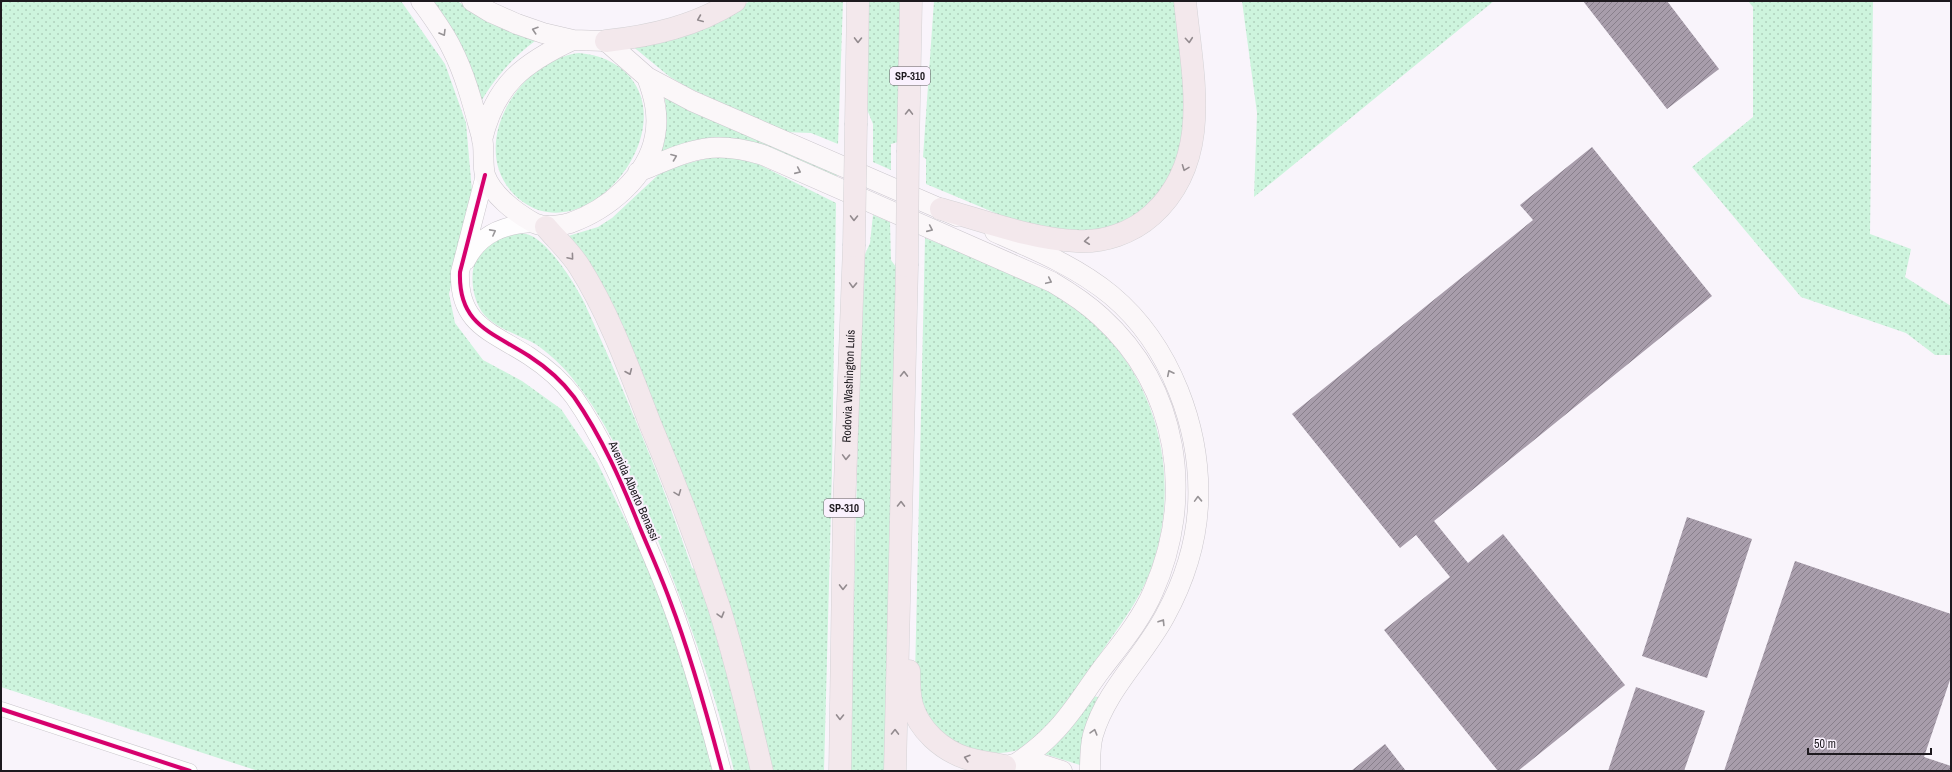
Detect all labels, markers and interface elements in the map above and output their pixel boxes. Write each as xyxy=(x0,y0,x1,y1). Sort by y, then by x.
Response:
one-way arrow xyxy=(697,14,704,22)
one-way arrow xyxy=(532,26,539,35)
one-way arrow xyxy=(438,29,445,36)
one-way arrow xyxy=(853,37,862,43)
one-way arrow xyxy=(1184,37,1193,43)
road number: SP-310 xyxy=(890,67,930,85)
one-way arrow xyxy=(905,109,913,115)
one-way arrow xyxy=(671,154,678,162)
one-way arrow xyxy=(1182,165,1190,172)
one-way arrow xyxy=(794,166,801,174)
one-way arrow xyxy=(850,215,859,221)
one-way arrow xyxy=(925,224,933,232)
one-way arrow xyxy=(489,230,496,237)
one-way arrow xyxy=(1084,236,1090,245)
one-way arrow xyxy=(566,252,573,259)
one-way arrow xyxy=(1045,276,1052,284)
one-way arrow xyxy=(848,282,857,288)
street label: Rodovia Washington Luís xyxy=(839,329,859,443)
one-way arrow xyxy=(625,369,633,376)
one-way arrow xyxy=(1167,370,1175,378)
one-way arrow xyxy=(900,371,908,377)
street label: Avenida Alberto Benassi xyxy=(604,438,663,543)
one-way arrow xyxy=(842,454,850,460)
one-way arrow xyxy=(673,489,681,496)
one-way arrow xyxy=(1194,496,1202,502)
road number: SP-310 xyxy=(824,499,864,517)
one-way arrow xyxy=(897,501,905,507)
one-way arrow xyxy=(839,584,847,590)
one-way arrow xyxy=(716,612,725,619)
one-way arrow xyxy=(1157,619,1164,626)
one-way arrow xyxy=(836,714,845,720)
one-way arrow xyxy=(891,729,900,735)
one-way arrow xyxy=(1089,729,1098,736)
scale bar xyxy=(1808,730,1931,756)
text: 50 m xyxy=(1814,736,1836,752)
one-way arrow xyxy=(964,754,971,763)

